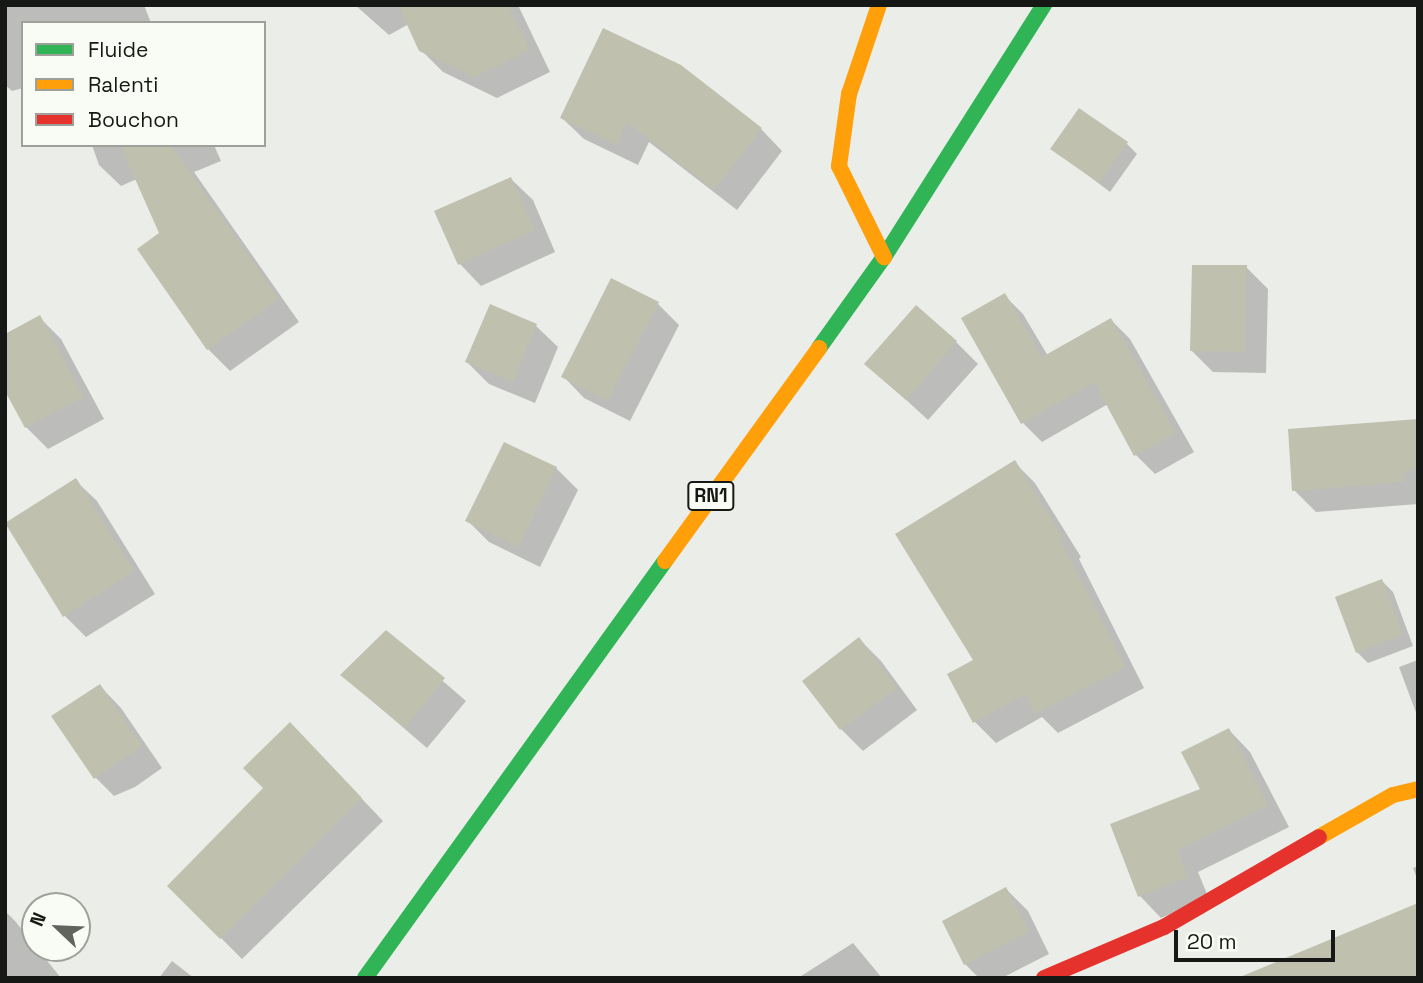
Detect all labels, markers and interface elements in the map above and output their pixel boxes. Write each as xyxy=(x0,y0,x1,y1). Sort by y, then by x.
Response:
legend xyxy=(21,21,266,147)
text: Fluide xyxy=(88,36,148,63)
text: Ralenti xyxy=(88,71,158,98)
text: Bouchon xyxy=(88,106,179,133)
road number: RN1 xyxy=(686,481,736,512)
north arrow xyxy=(21,892,91,962)
text: N xyxy=(24,909,52,930)
scale bar xyxy=(1178,916,1339,960)
text: 20 m xyxy=(1187,928,1237,955)

